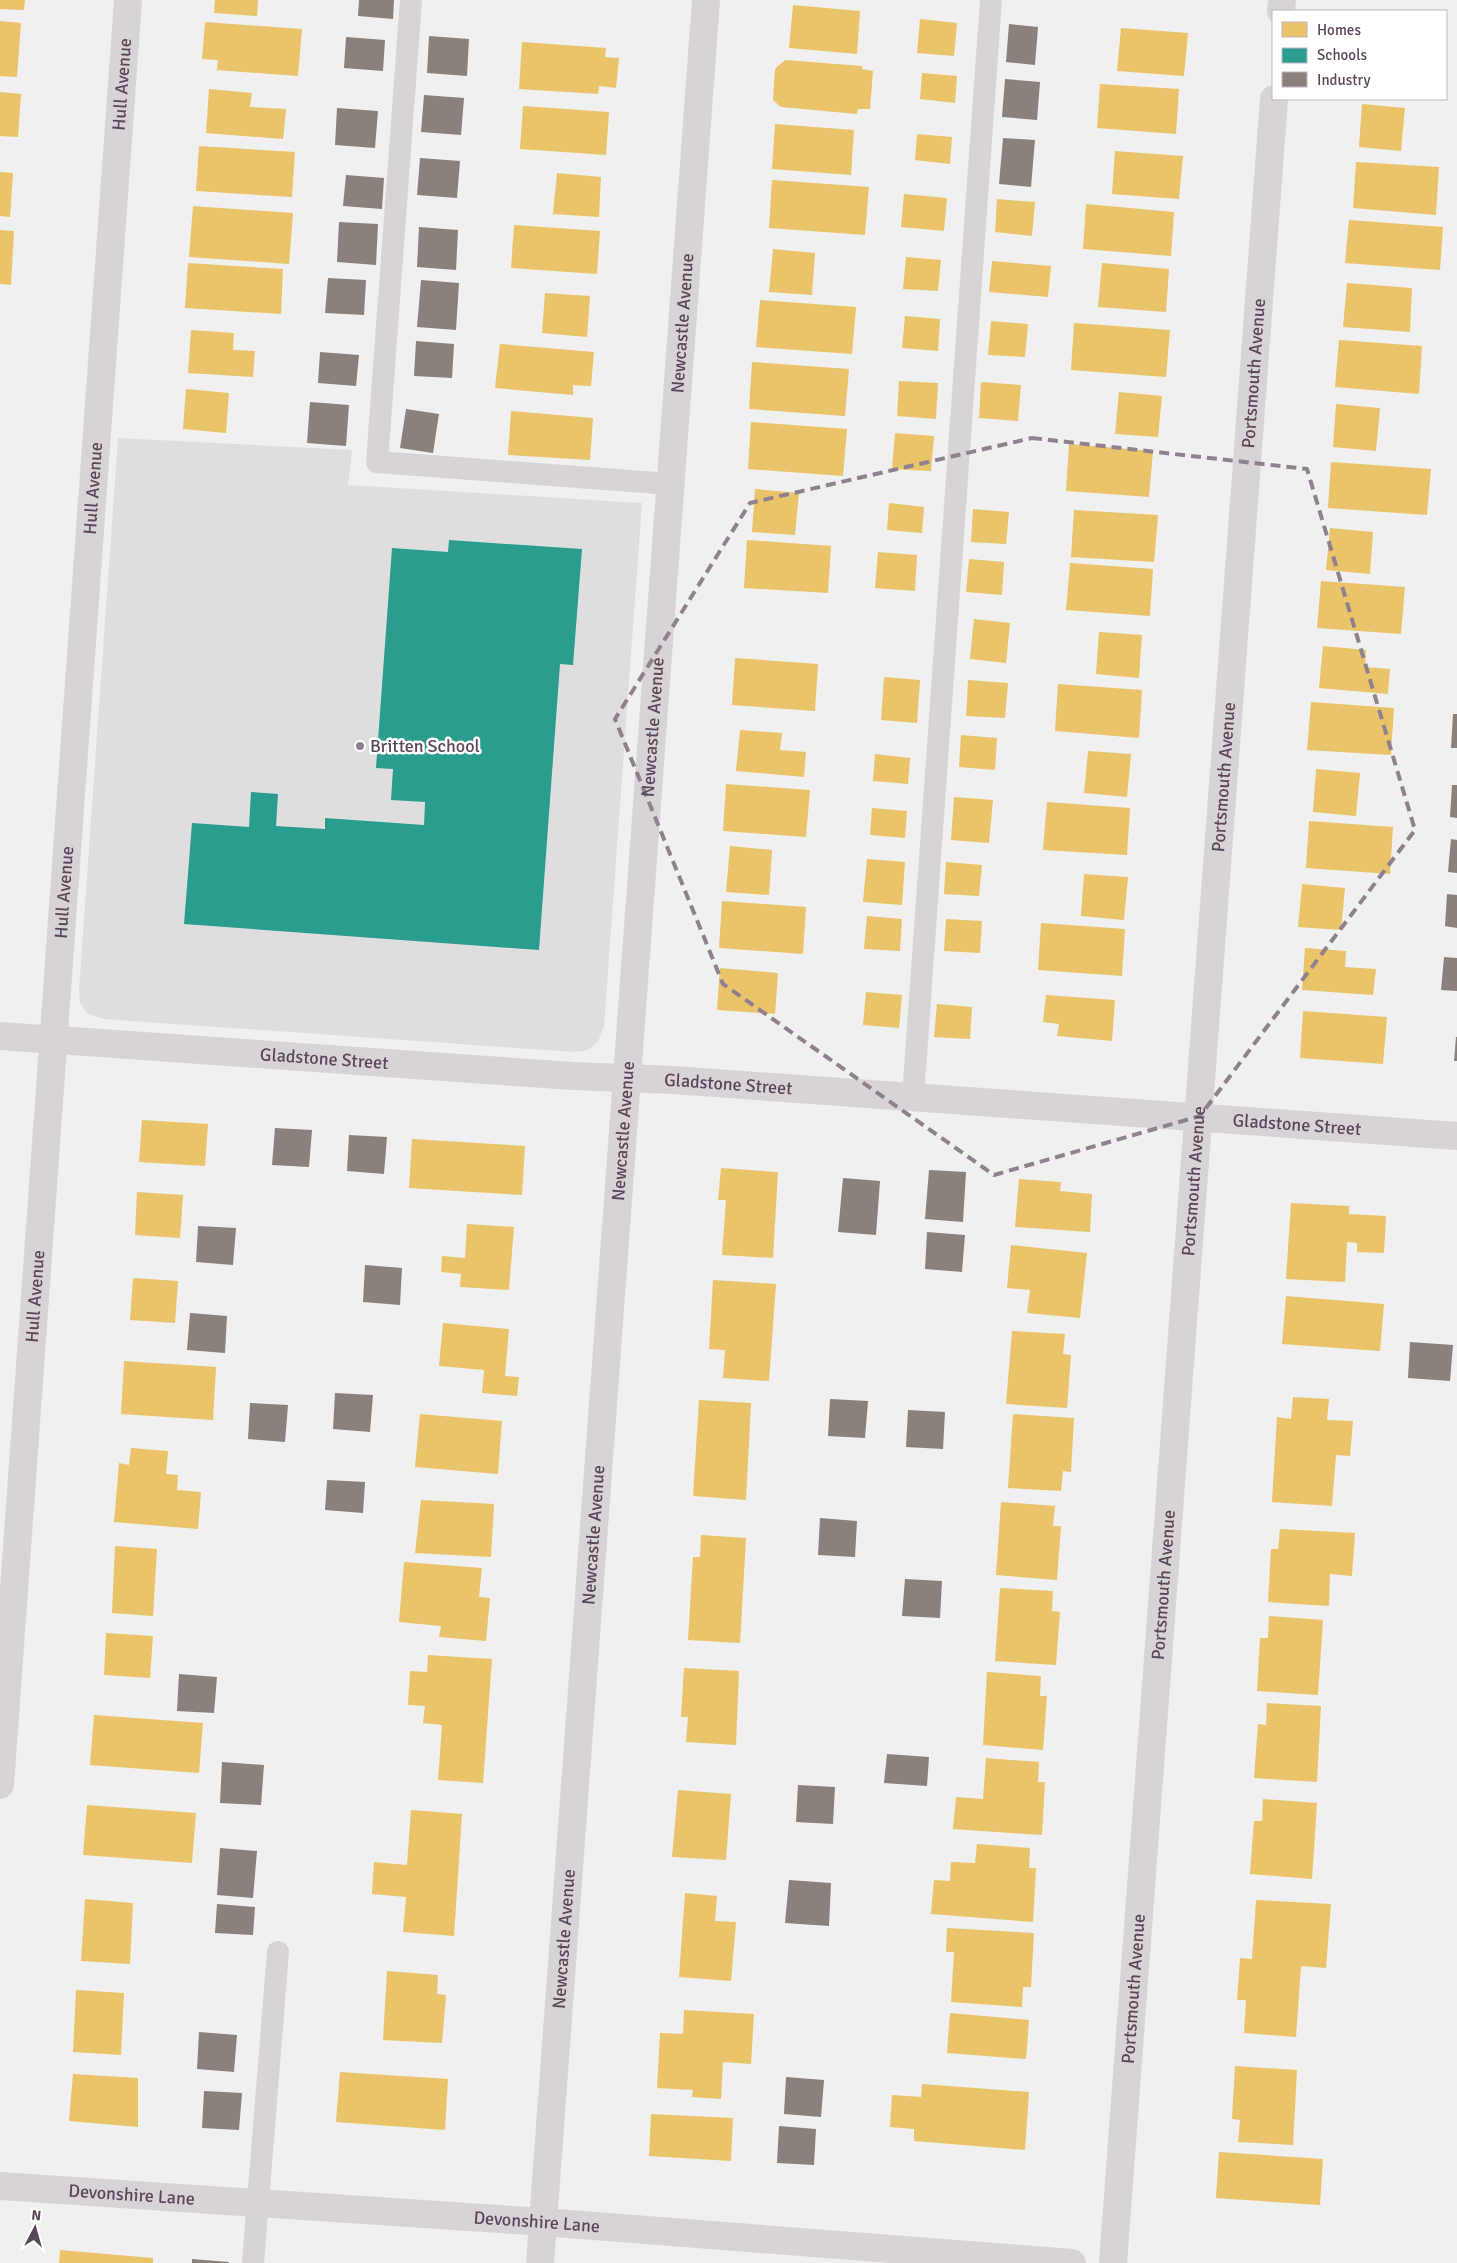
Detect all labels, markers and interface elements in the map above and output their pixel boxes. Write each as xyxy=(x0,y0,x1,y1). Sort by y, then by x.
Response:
legend xyxy=(1272,10,1447,100)
text: Homes xyxy=(1317,21,1361,39)
street label: Hull Avenue xyxy=(108,37,136,131)
text: Schools xyxy=(1317,46,1368,64)
text: Industry xyxy=(1317,71,1370,89)
street label: Newcastle Avenue xyxy=(666,253,698,394)
street label: Portsmouth Avenue xyxy=(1237,297,1270,449)
street label: Hull Avenue xyxy=(79,441,107,535)
street label: Newcastle Avenue xyxy=(637,656,669,798)
street label: Portsmouth Avenue xyxy=(1207,701,1240,853)
place label: Britten School xyxy=(370,735,480,757)
marker: Britten School xyxy=(354,740,366,752)
street label: Hull Avenue xyxy=(50,845,78,939)
street label: Gladstone Street xyxy=(259,1043,389,1074)
street label: Newcastle Avenue xyxy=(607,1060,639,1202)
street label: Gladstone Street xyxy=(664,1069,793,1100)
street label: Portsmouth Avenue xyxy=(1177,1105,1210,1257)
street label: Gladstone Street xyxy=(1232,1109,1362,1140)
street label: Hull Avenue xyxy=(21,1249,49,1343)
street label: Newcastle Avenue xyxy=(577,1464,609,1606)
street label: Portsmouth Avenue xyxy=(1147,1509,1180,1661)
street label: Newcastle Avenue xyxy=(548,1868,580,2010)
street label: Portsmouth Avenue xyxy=(1117,1913,1150,2065)
street label: Devonshire Lane xyxy=(68,2180,196,2210)
north arrow xyxy=(10,2203,60,2253)
street label: Devonshire Lane xyxy=(473,2206,601,2237)
text: N xyxy=(31,2207,42,2225)

